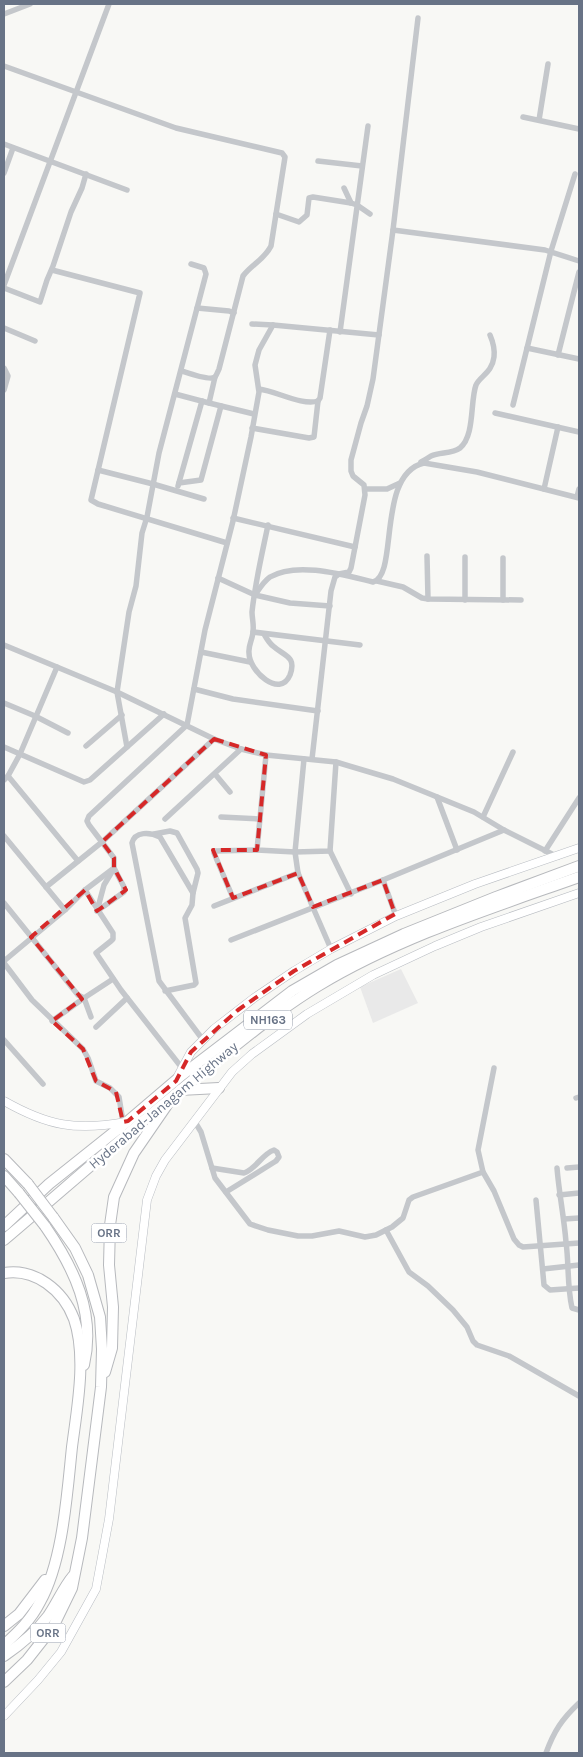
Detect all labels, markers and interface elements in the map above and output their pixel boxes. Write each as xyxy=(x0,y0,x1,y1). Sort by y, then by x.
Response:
road number: NH163 xyxy=(244,1010,292,1030)
street label: Hyderabad-Janagam Highway xyxy=(85,1038,242,1173)
road number: ORR xyxy=(92,1224,126,1242)
road number: ORR xyxy=(30,1624,66,1642)

